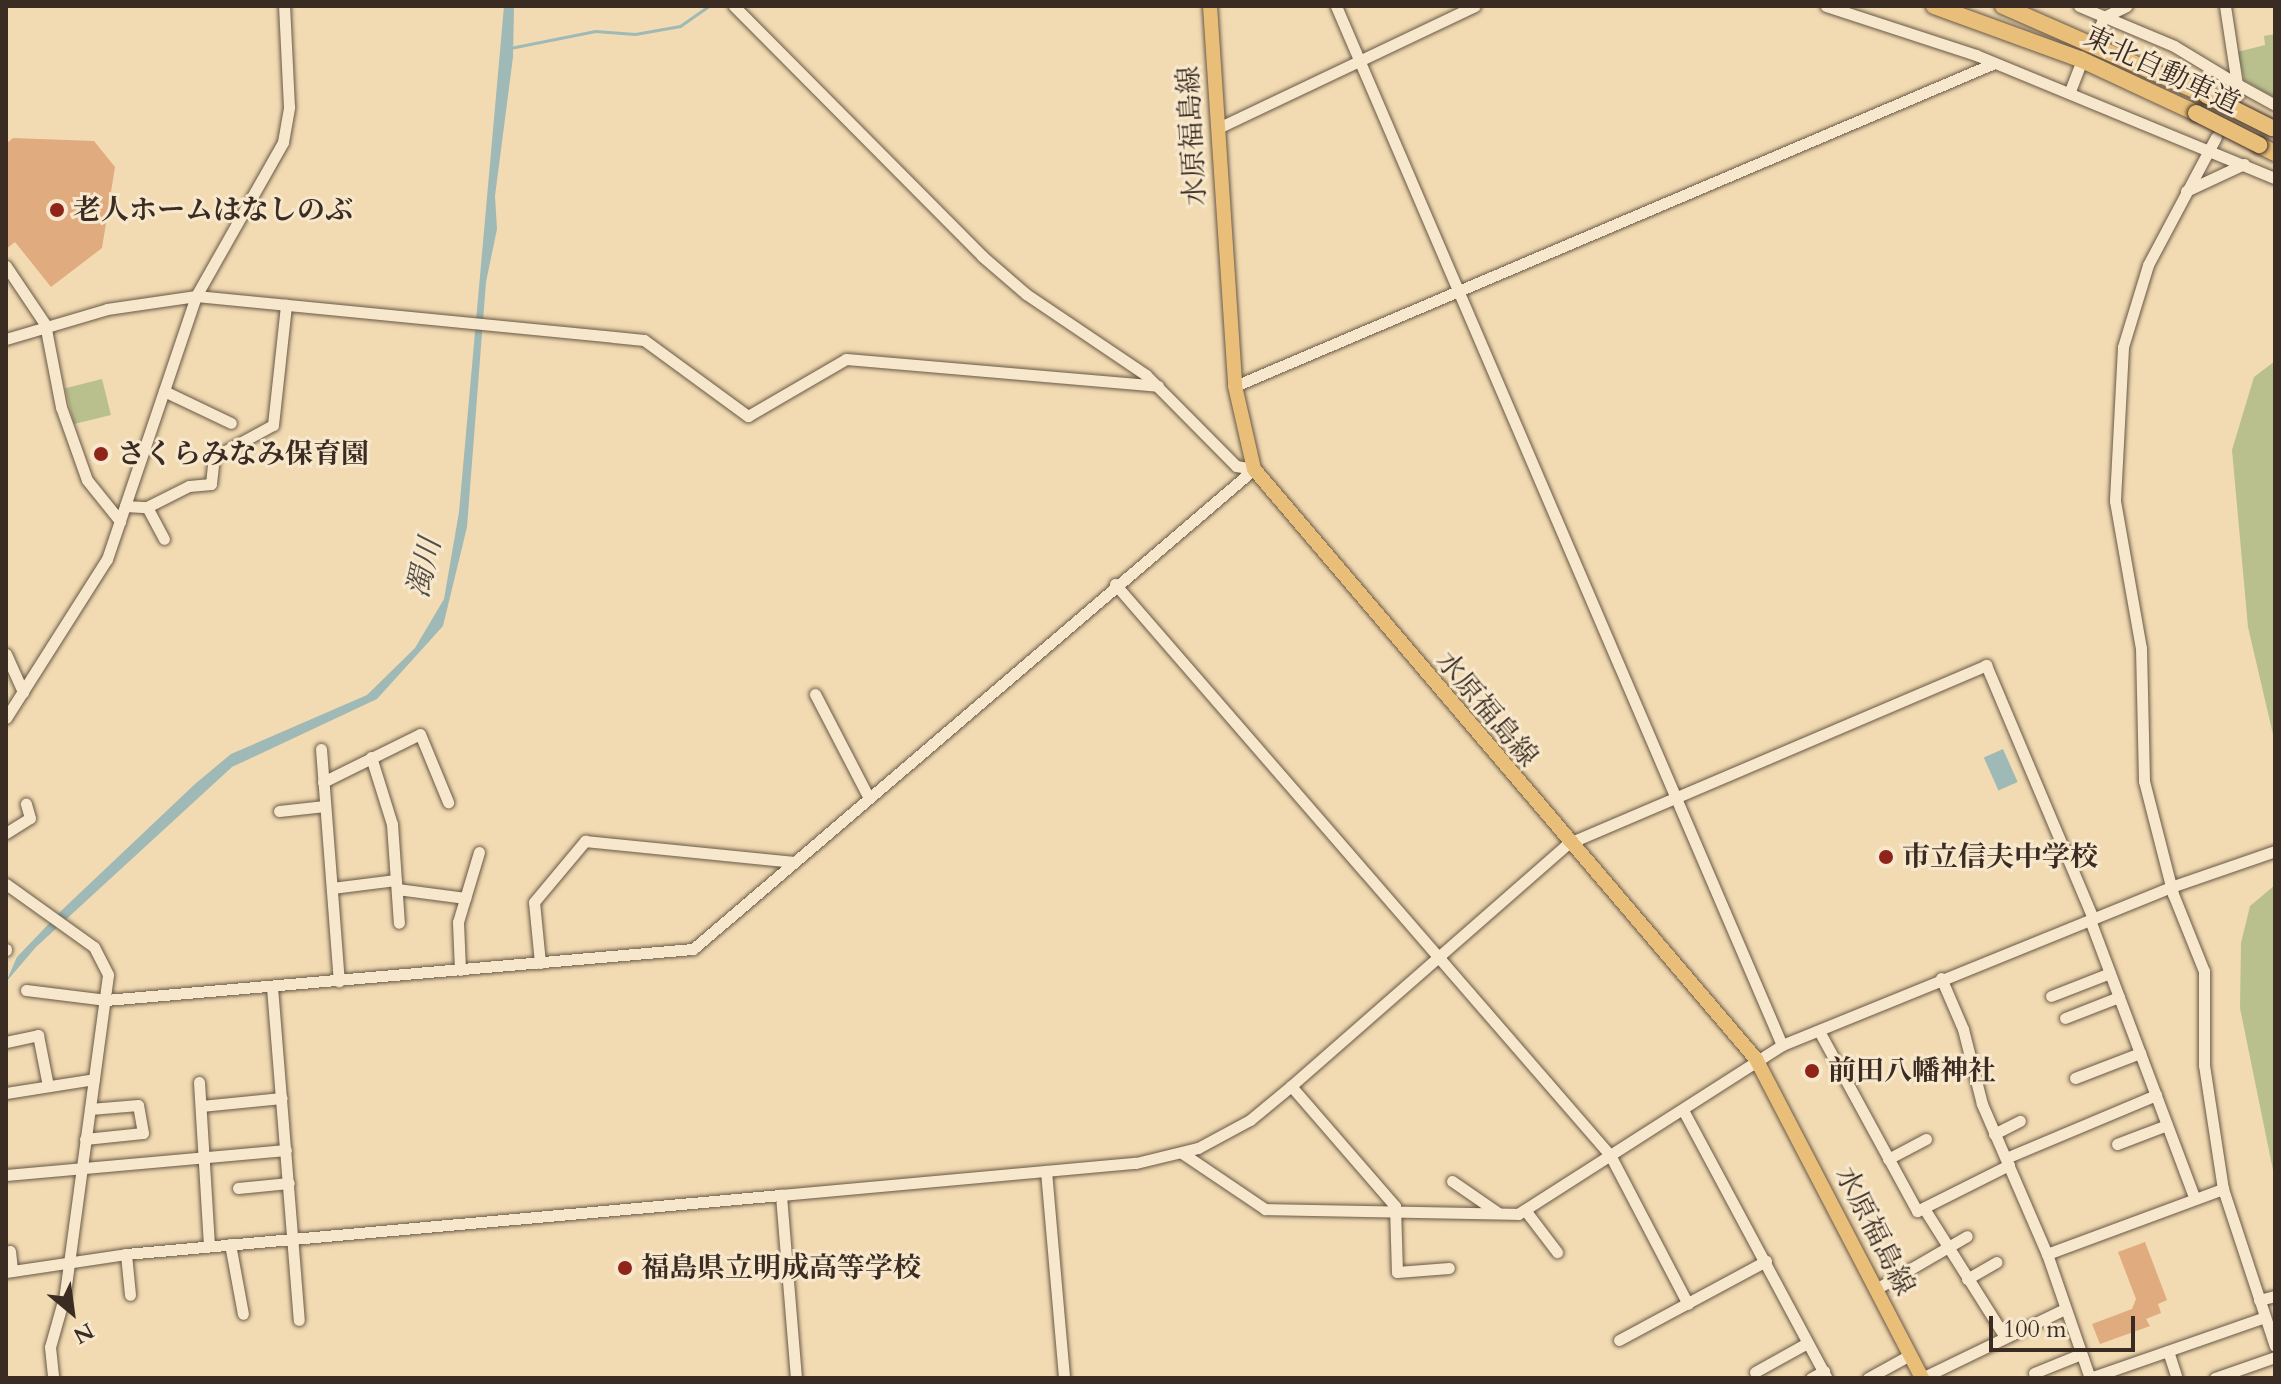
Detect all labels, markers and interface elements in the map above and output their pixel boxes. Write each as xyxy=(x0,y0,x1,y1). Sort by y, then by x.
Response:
street label: 東北自動車道 xyxy=(2079,19,2245,121)
street label: 水原福島線 xyxy=(1172,65,1212,207)
place label: 老人ホームはなしのぶ xyxy=(73,193,353,227)
marker: 老人ホームはなしのぶ xyxy=(48,201,66,219)
place label: さくらみなみ保育園 xyxy=(117,437,369,471)
marker: さくらみなみ保育園 xyxy=(92,445,110,463)
water label: 濁川 xyxy=(401,535,449,601)
street label: 水原福島線 xyxy=(1429,645,1545,773)
place label: 市立信夫中学校 xyxy=(1902,840,2098,874)
marker: 市立信夫中学校 xyxy=(1877,848,1895,866)
place label: 前田八幡神社 xyxy=(1828,1054,1996,1088)
marker: 前田八幡神社 xyxy=(1803,1062,1821,1080)
street label: 水原福島線 xyxy=(1828,1161,1922,1301)
place label: 福島県立明成高等学校 xyxy=(641,1251,921,1285)
marker: 福島県立明成高等学校 xyxy=(616,1259,634,1277)
north arrow xyxy=(32,1272,112,1352)
scale bar xyxy=(1993,1300,2139,1350)
text: 100 m xyxy=(2003,1313,2067,1346)
text: N xyxy=(68,1315,99,1351)

